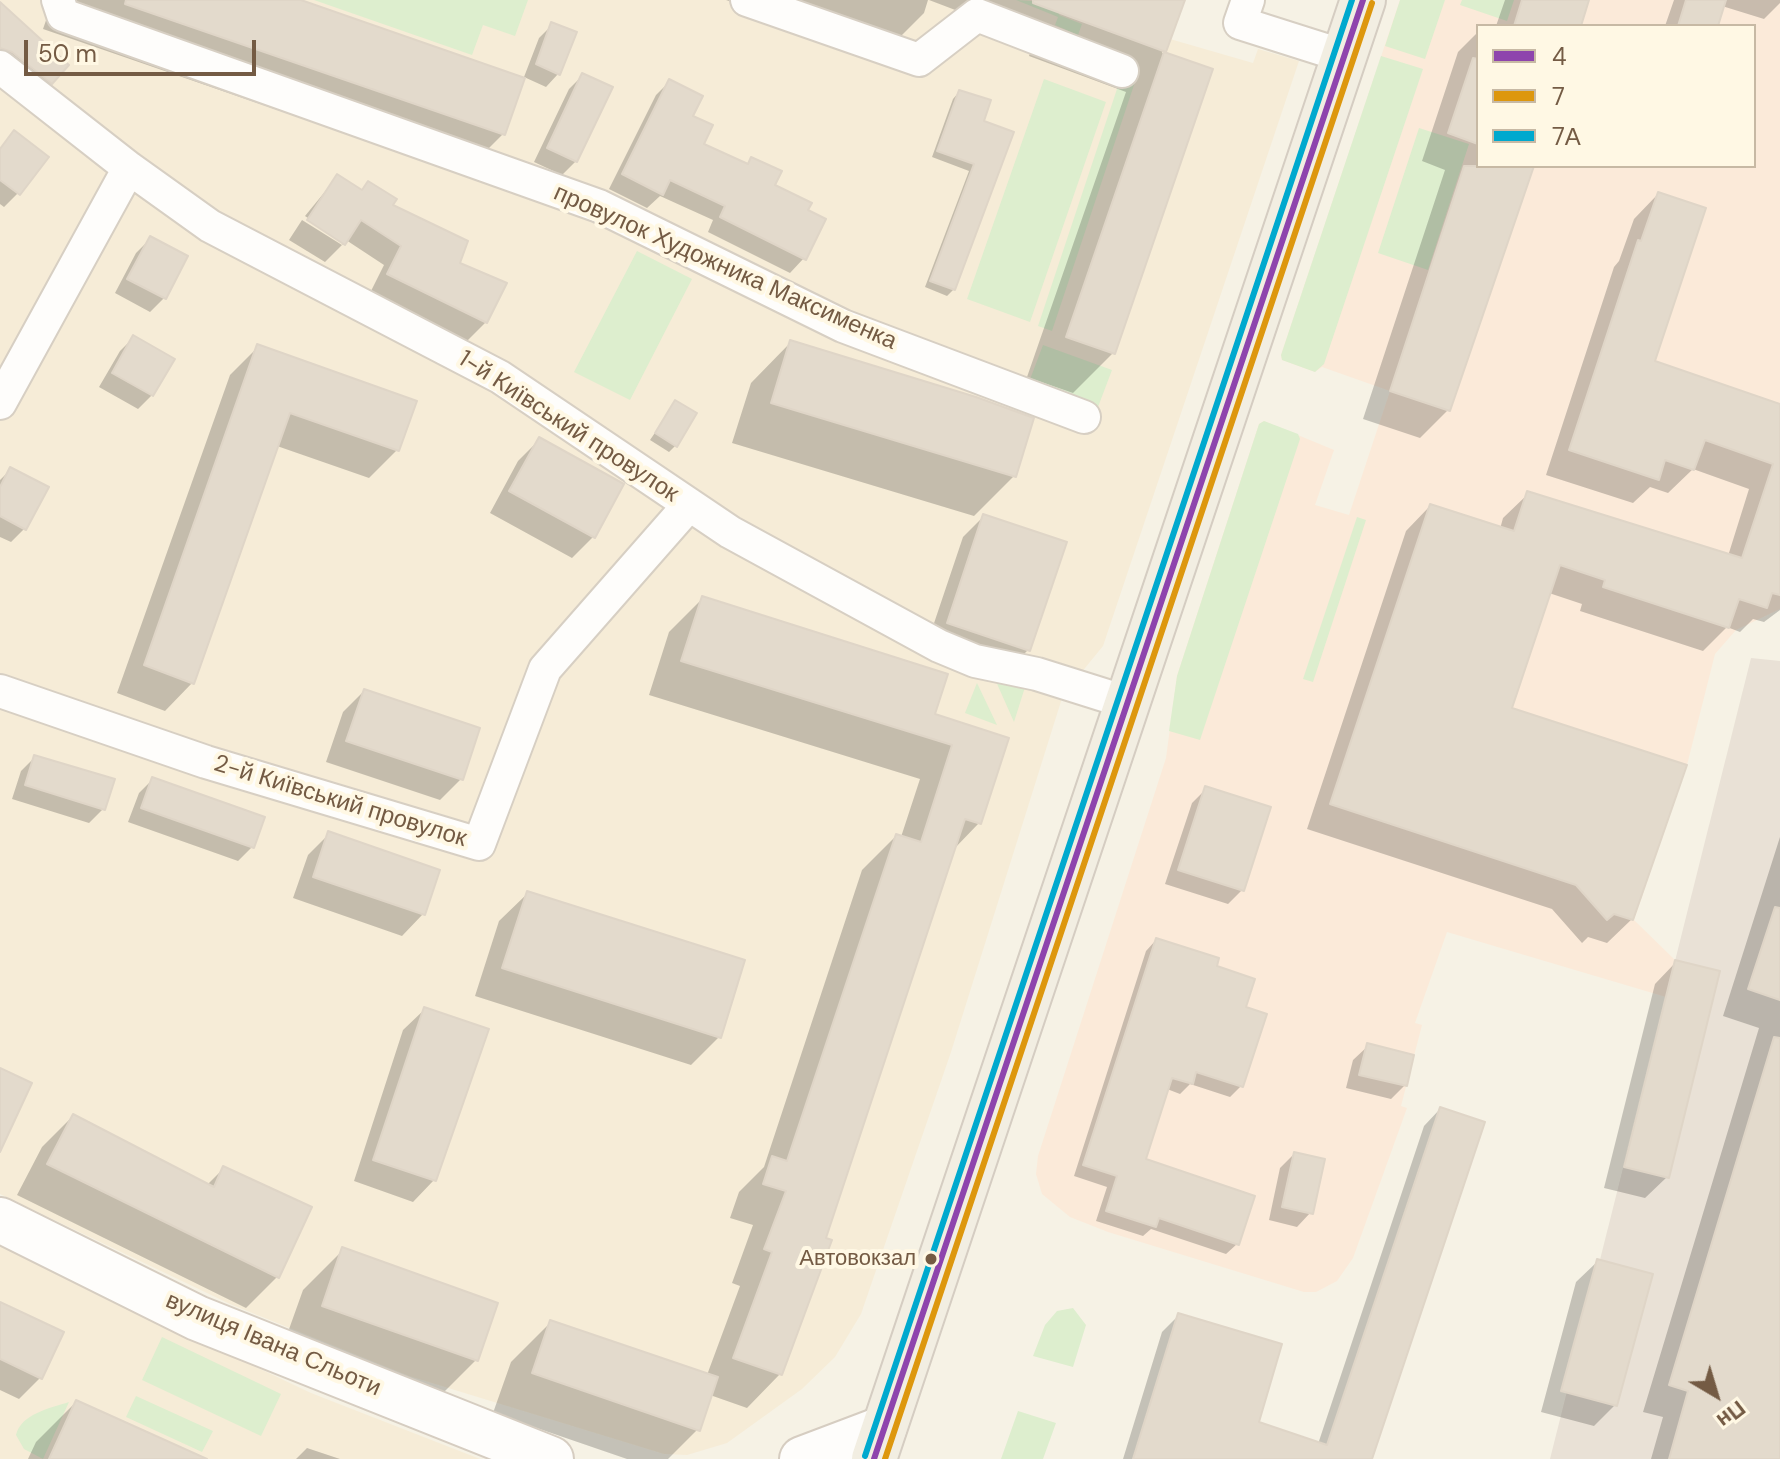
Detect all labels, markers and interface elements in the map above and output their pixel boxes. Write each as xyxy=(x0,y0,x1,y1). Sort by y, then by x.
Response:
scale bar xyxy=(28,24,260,74)
legend xyxy=(1476,24,1756,168)
text: 50 m xyxy=(38,38,97,69)
text: 4 xyxy=(1552,41,1567,72)
text: 7 xyxy=(1552,81,1565,112)
text: 7А xyxy=(1552,121,1581,152)
street label: провулок Художника Максименка xyxy=(549,179,901,357)
street label: 1-й Київський провулок xyxy=(453,345,683,509)
street label: 2-й Київський провулок xyxy=(210,750,470,854)
place label: Автовокзал xyxy=(799,1246,916,1272)
marker: Автовокзал xyxy=(923,1251,939,1267)
street label: вулиця Івана Сльоти xyxy=(161,1287,385,1403)
north arrow xyxy=(1676,1355,1756,1435)
text: Пн xyxy=(1711,1394,1751,1435)

